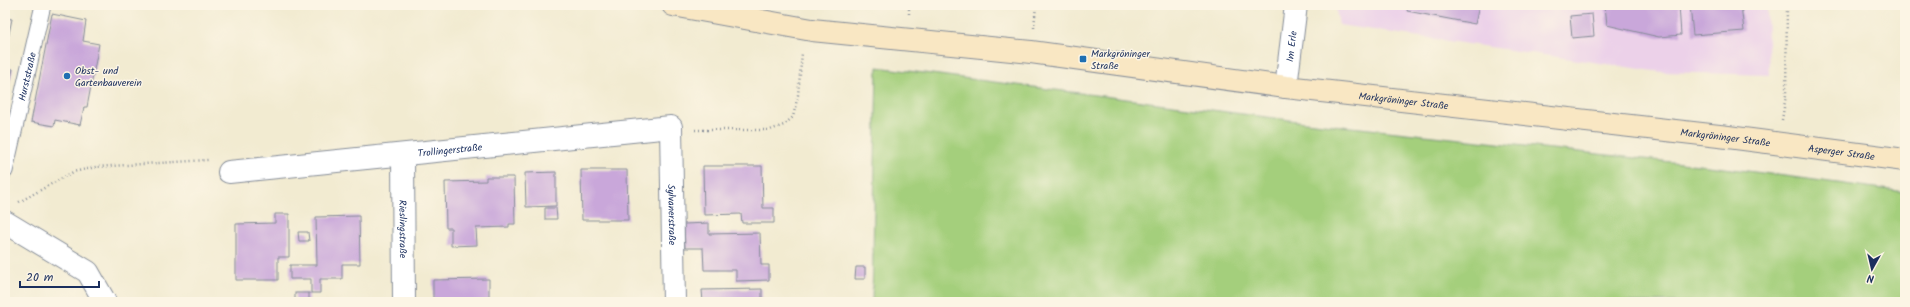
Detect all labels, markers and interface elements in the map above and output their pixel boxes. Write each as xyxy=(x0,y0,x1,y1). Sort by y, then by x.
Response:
street label: Im Erle xyxy=(1282,29,1302,63)
place label: Markgröninger Straße xyxy=(1091,46,1150,74)
street label: Hurststraße xyxy=(14,50,41,103)
marker: Markgröninger Straße xyxy=(1078,54,1088,64)
place label: Obst- und Gartenbauverein xyxy=(75,63,142,91)
marker: Obst- und Gartenbauverein xyxy=(62,71,72,81)
street label: Markgröninger Straße xyxy=(1358,88,1450,114)
street label: Markgröninger Straße xyxy=(1680,125,1772,151)
street label: Trollingerstraße xyxy=(417,139,484,162)
street label: Asperger Straße xyxy=(1807,140,1876,165)
street label: Sylvanerstraße xyxy=(663,184,680,246)
street label: Rieslingstraße xyxy=(394,200,411,259)
north arrow xyxy=(1852,249,1892,289)
scale bar xyxy=(20,263,99,289)
text: 20 m xyxy=(26,268,54,287)
text: N xyxy=(1866,269,1875,287)

